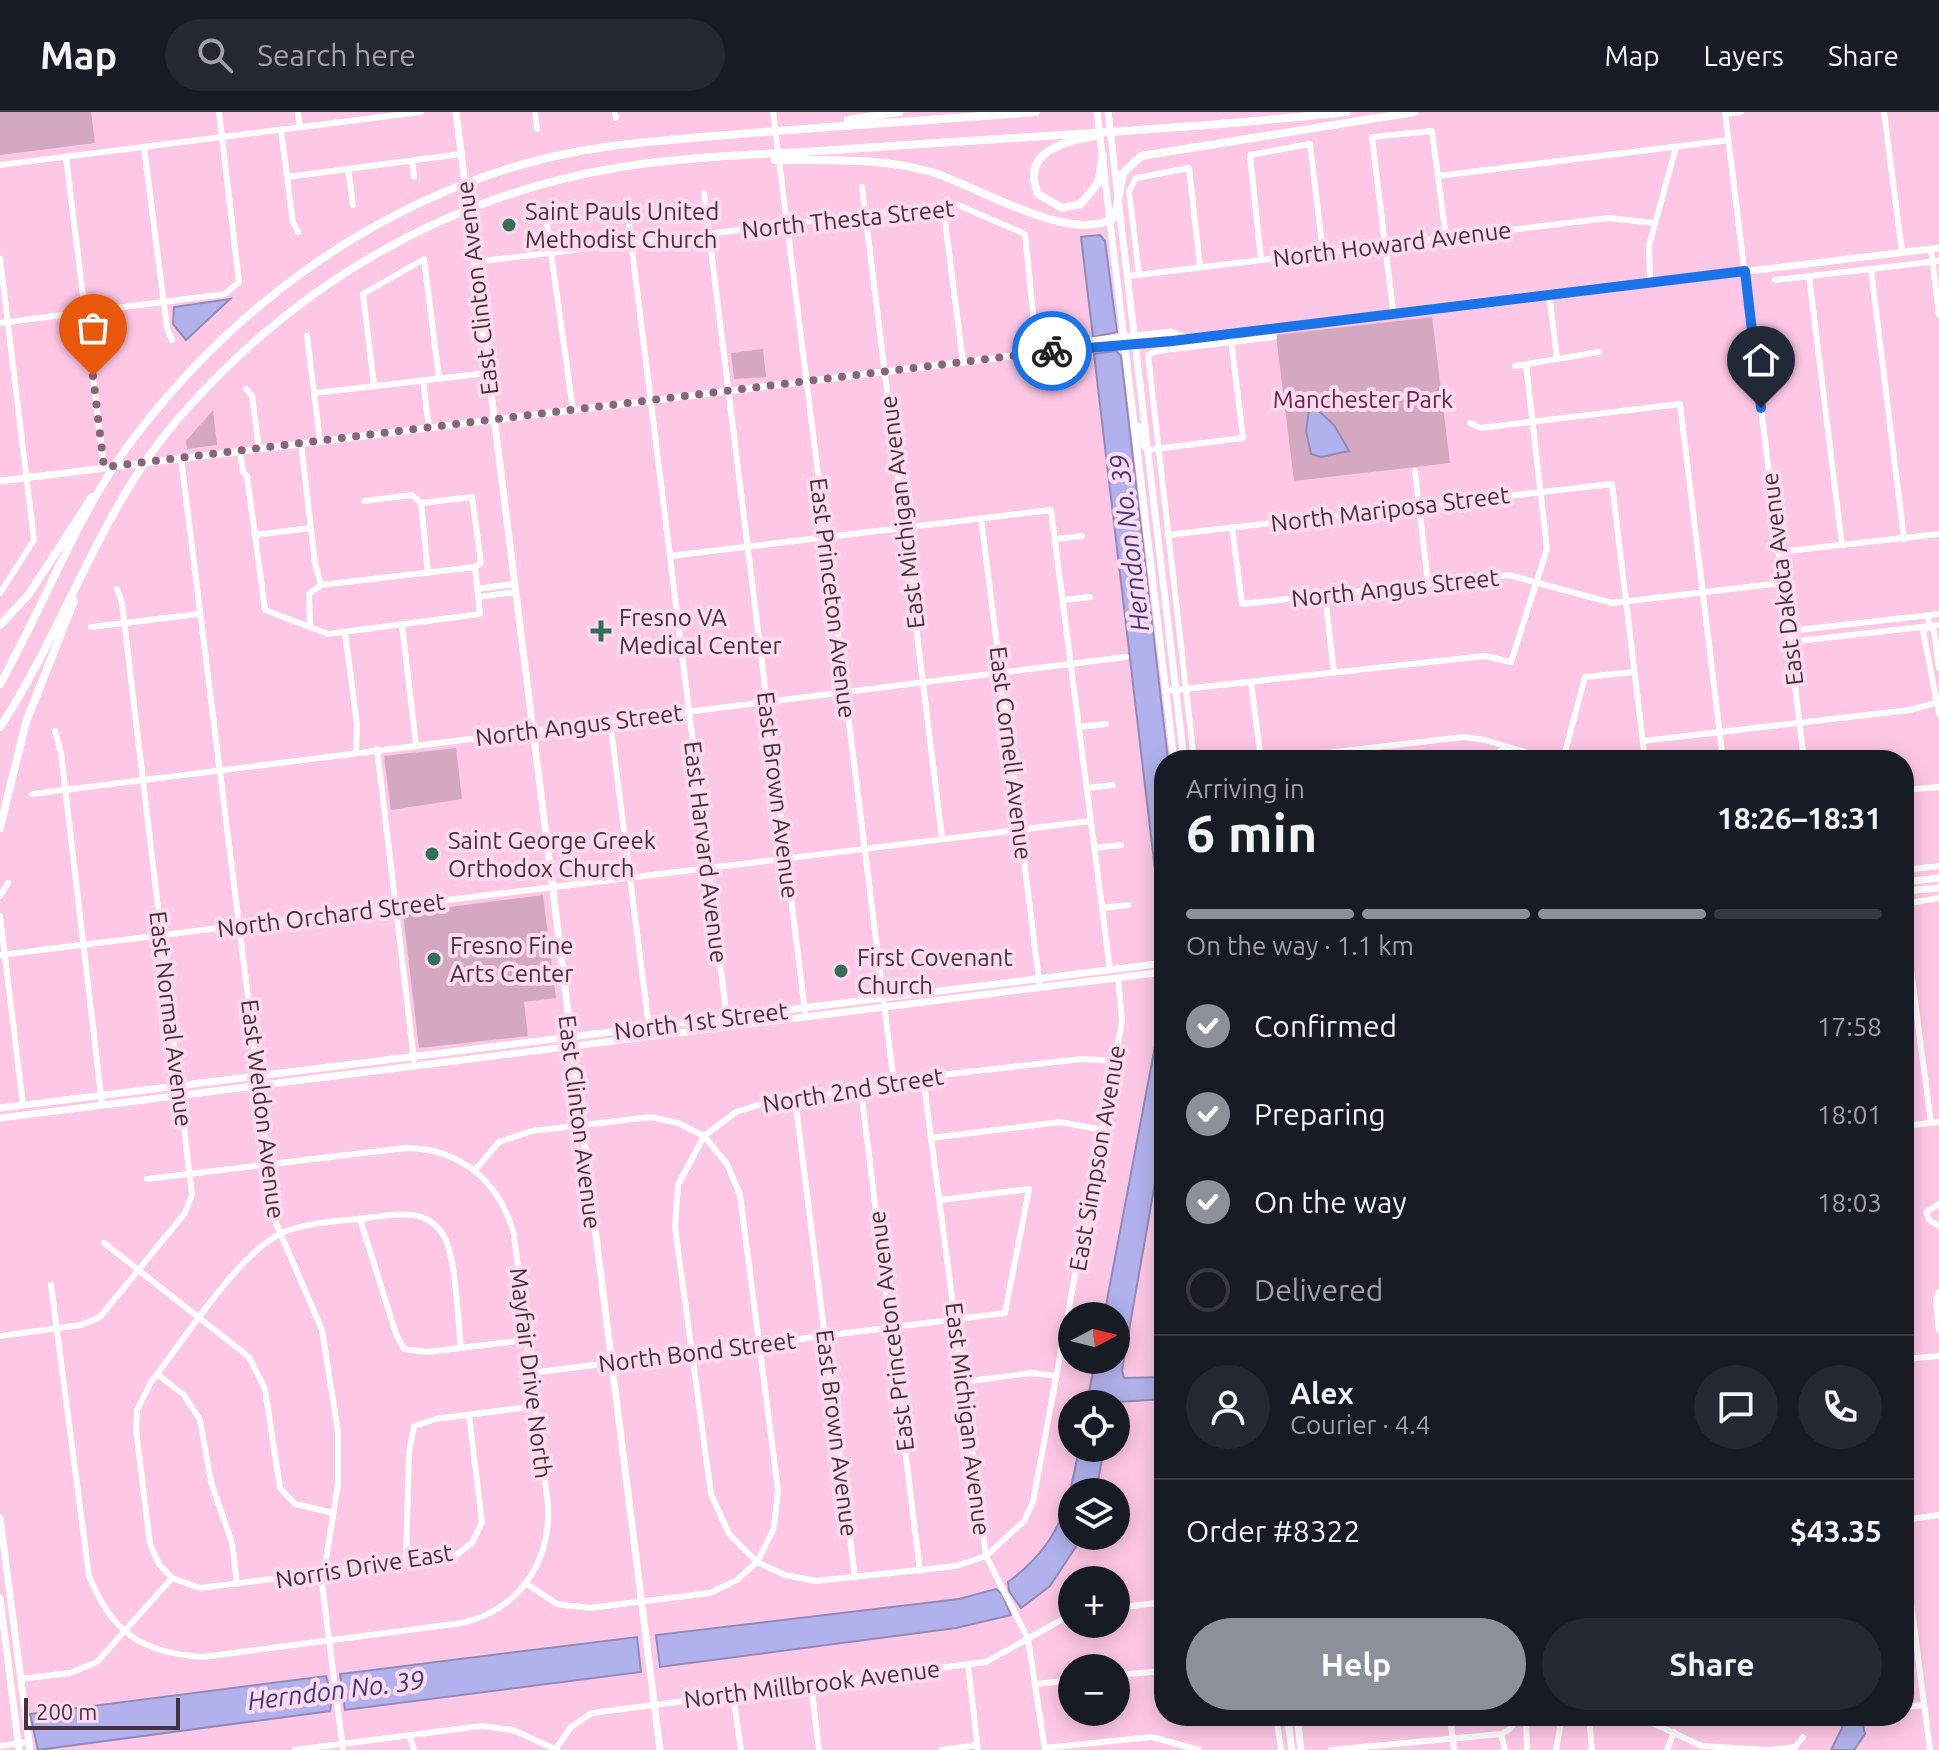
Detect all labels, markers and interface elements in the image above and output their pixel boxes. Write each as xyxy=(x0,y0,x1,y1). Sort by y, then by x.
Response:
search box xyxy=(165,19,725,91)
icon: search xyxy=(193,33,237,77)
text: Map xyxy=(40,34,117,76)
text: Search here xyxy=(257,38,416,72)
text: Map xyxy=(1604,40,1660,71)
text: Layers xyxy=(1704,40,1784,71)
text: Share xyxy=(1828,40,1899,71)
street label: East Clinton Avenue xyxy=(450,180,504,396)
street label: North Thesta Street xyxy=(740,194,956,244)
place label: Saint Pauls United Methodist Church xyxy=(525,198,719,253)
marker: Saint Pauls United Methodist Church xyxy=(500,216,518,234)
street label: North Howard Avenue xyxy=(1271,216,1513,272)
pin xyxy=(59,294,127,376)
icon: bag xyxy=(71,306,115,350)
courier xyxy=(1012,311,1092,391)
pin xyxy=(1727,326,1795,408)
icon: bike xyxy=(1030,329,1074,373)
icon: home xyxy=(1739,338,1783,382)
park label: Manchester Park xyxy=(1273,386,1453,413)
street label: East Michigan Avenue xyxy=(874,394,930,630)
water label: Herndon No. 39 xyxy=(1104,453,1154,633)
street label: East Dakota Avenue xyxy=(1756,471,1808,687)
street label: East Princeton Avenue xyxy=(805,476,861,720)
street label: North Mariposa Street xyxy=(1269,481,1511,537)
street label: North Angus Street xyxy=(1290,564,1501,612)
place label: Fresno VA Medical Center xyxy=(619,604,782,659)
marker: Fresno VA Medical Center xyxy=(590,620,612,642)
street label: East Cornell Avenue xyxy=(985,645,1037,861)
street label: East Brown Avenue xyxy=(752,690,804,900)
street label: North Angus Street xyxy=(474,699,685,751)
street label: East Harvard Avenue xyxy=(679,740,733,964)
text: Arriving in xyxy=(1186,774,1305,803)
text: 18:26–18:31 xyxy=(1717,801,1882,835)
text: 6 min xyxy=(1186,804,1317,862)
place label: Saint George Greek Orthodox Church xyxy=(448,827,656,882)
marker: Saint George Greek Orthodox Church xyxy=(423,845,441,863)
street label: North Orchard Street xyxy=(215,888,447,942)
street label: East Normal Avenue xyxy=(144,910,198,1128)
text: On the way · 1.1 km xyxy=(1186,931,1414,960)
place label: Fresno Fine Arts Center xyxy=(450,932,574,987)
place label: First Covenant Church xyxy=(857,944,1013,999)
marker: Fresno Fine Arts Center xyxy=(425,950,443,968)
marker: First Covenant Church xyxy=(832,962,850,980)
street label: North 1st Street xyxy=(613,997,790,1045)
street label: East Weldon Avenue xyxy=(236,998,290,1220)
icon: check xyxy=(1186,1004,1230,1048)
text: Confirmed xyxy=(1254,1009,1397,1043)
text: 17:58 xyxy=(1817,1012,1882,1041)
street label: East Clinton Avenue xyxy=(553,1014,607,1230)
street label: East Simpson Avenue xyxy=(1064,1043,1130,1273)
street label: North 2nd Street xyxy=(761,1062,946,1118)
icon: check xyxy=(1186,1092,1230,1136)
text: Preparing xyxy=(1254,1097,1386,1131)
text: 18:01 xyxy=(1817,1100,1882,1129)
icon: check xyxy=(1186,1180,1230,1224)
text: On the way xyxy=(1254,1185,1407,1219)
text: 18:03 xyxy=(1817,1188,1882,1217)
street label: East Princeton Avenue xyxy=(863,1209,919,1453)
street label: Mayfair Drive North xyxy=(505,1266,557,1480)
text: Delivered xyxy=(1254,1273,1383,1307)
street label: East Michigan Avenue xyxy=(940,1301,996,1537)
north arrow xyxy=(1058,1302,1130,1374)
map controls xyxy=(1058,1302,1130,1726)
street label: North Bond Street xyxy=(597,1326,798,1377)
street label: East Brown Avenue xyxy=(811,1328,863,1538)
button: person xyxy=(1186,1365,1270,1449)
button: chat xyxy=(1694,1365,1778,1449)
button: phone xyxy=(1798,1365,1882,1449)
text: Alex xyxy=(1290,1376,1354,1410)
button: locate xyxy=(1058,1390,1130,1462)
text: Courier · 4.4 xyxy=(1290,1410,1430,1439)
button: layers xyxy=(1058,1478,1130,1550)
text: Order #8322 xyxy=(1186,1514,1360,1548)
text: $43.35 xyxy=(1790,1514,1882,1548)
street label: Norris Drive East xyxy=(274,1539,455,1593)
button: + xyxy=(1058,1566,1130,1638)
button: Help xyxy=(1186,1618,1526,1710)
button: Share xyxy=(1542,1618,1882,1710)
button: − xyxy=(1058,1654,1130,1726)
street label: North Millbrook Avenue xyxy=(682,1655,942,1713)
water label: Herndon No. 39 xyxy=(246,1665,426,1715)
scale bar xyxy=(24,1694,180,1730)
text: 200 m xyxy=(36,1699,97,1724)

